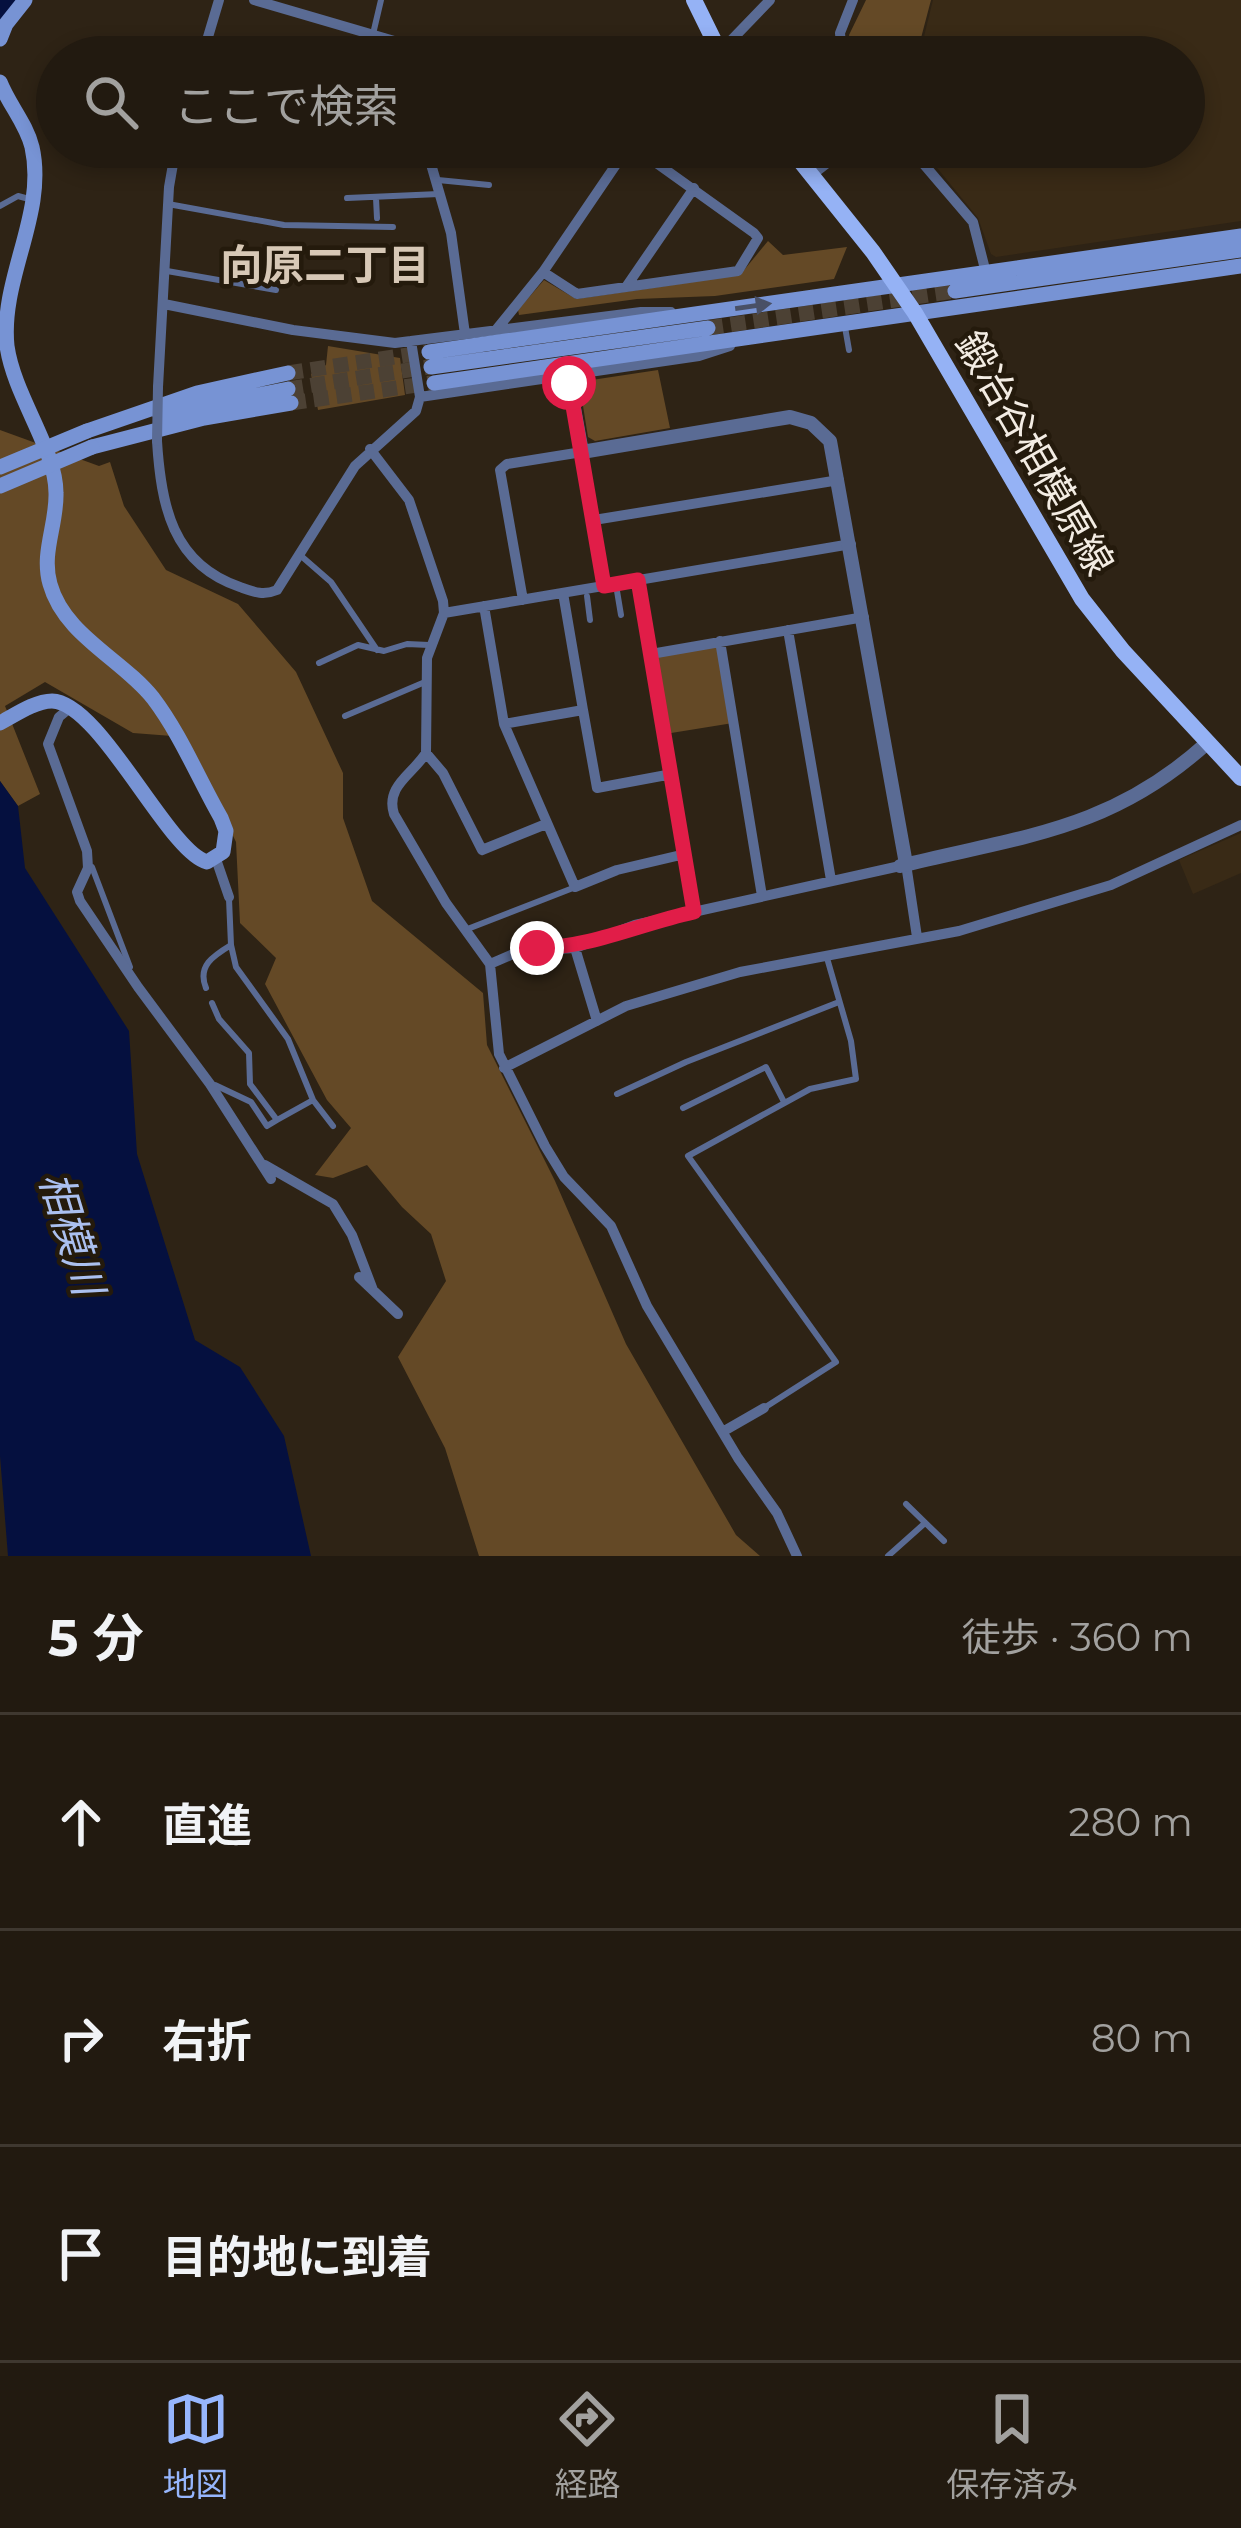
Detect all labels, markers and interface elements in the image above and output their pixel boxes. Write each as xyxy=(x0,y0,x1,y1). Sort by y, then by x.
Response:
search box xyxy=(36,36,1205,168)
icon: search xyxy=(78,69,144,135)
text: ここで検索 xyxy=(174,78,399,133)
district label: 向原二丁目 xyxy=(220,239,430,291)
one-way arrow xyxy=(735,296,772,315)
street label: 鍛冶谷相模原線 xyxy=(946,323,1124,583)
route start xyxy=(542,356,596,410)
route end xyxy=(510,921,564,975)
water label: 相模川 xyxy=(29,1165,116,1305)
text: 5 分 xyxy=(48,1607,144,1669)
text: 徒歩 · 360 m xyxy=(962,1613,1193,1661)
icon: ahead xyxy=(48,1789,114,1855)
text: 直進 xyxy=(162,1797,252,1852)
text: 280 m xyxy=(1069,1798,1193,1846)
icon: right xyxy=(48,2005,114,2071)
text: 右折 xyxy=(162,2013,252,2068)
text: 80 m xyxy=(1091,2014,1193,2062)
icon: arrive xyxy=(48,2221,114,2287)
text: 目的地に到着 xyxy=(162,2229,432,2284)
tab: 地図 xyxy=(163,2386,229,2506)
tab: 経路 xyxy=(554,2386,620,2506)
tab: 保存済み xyxy=(946,2386,1078,2506)

